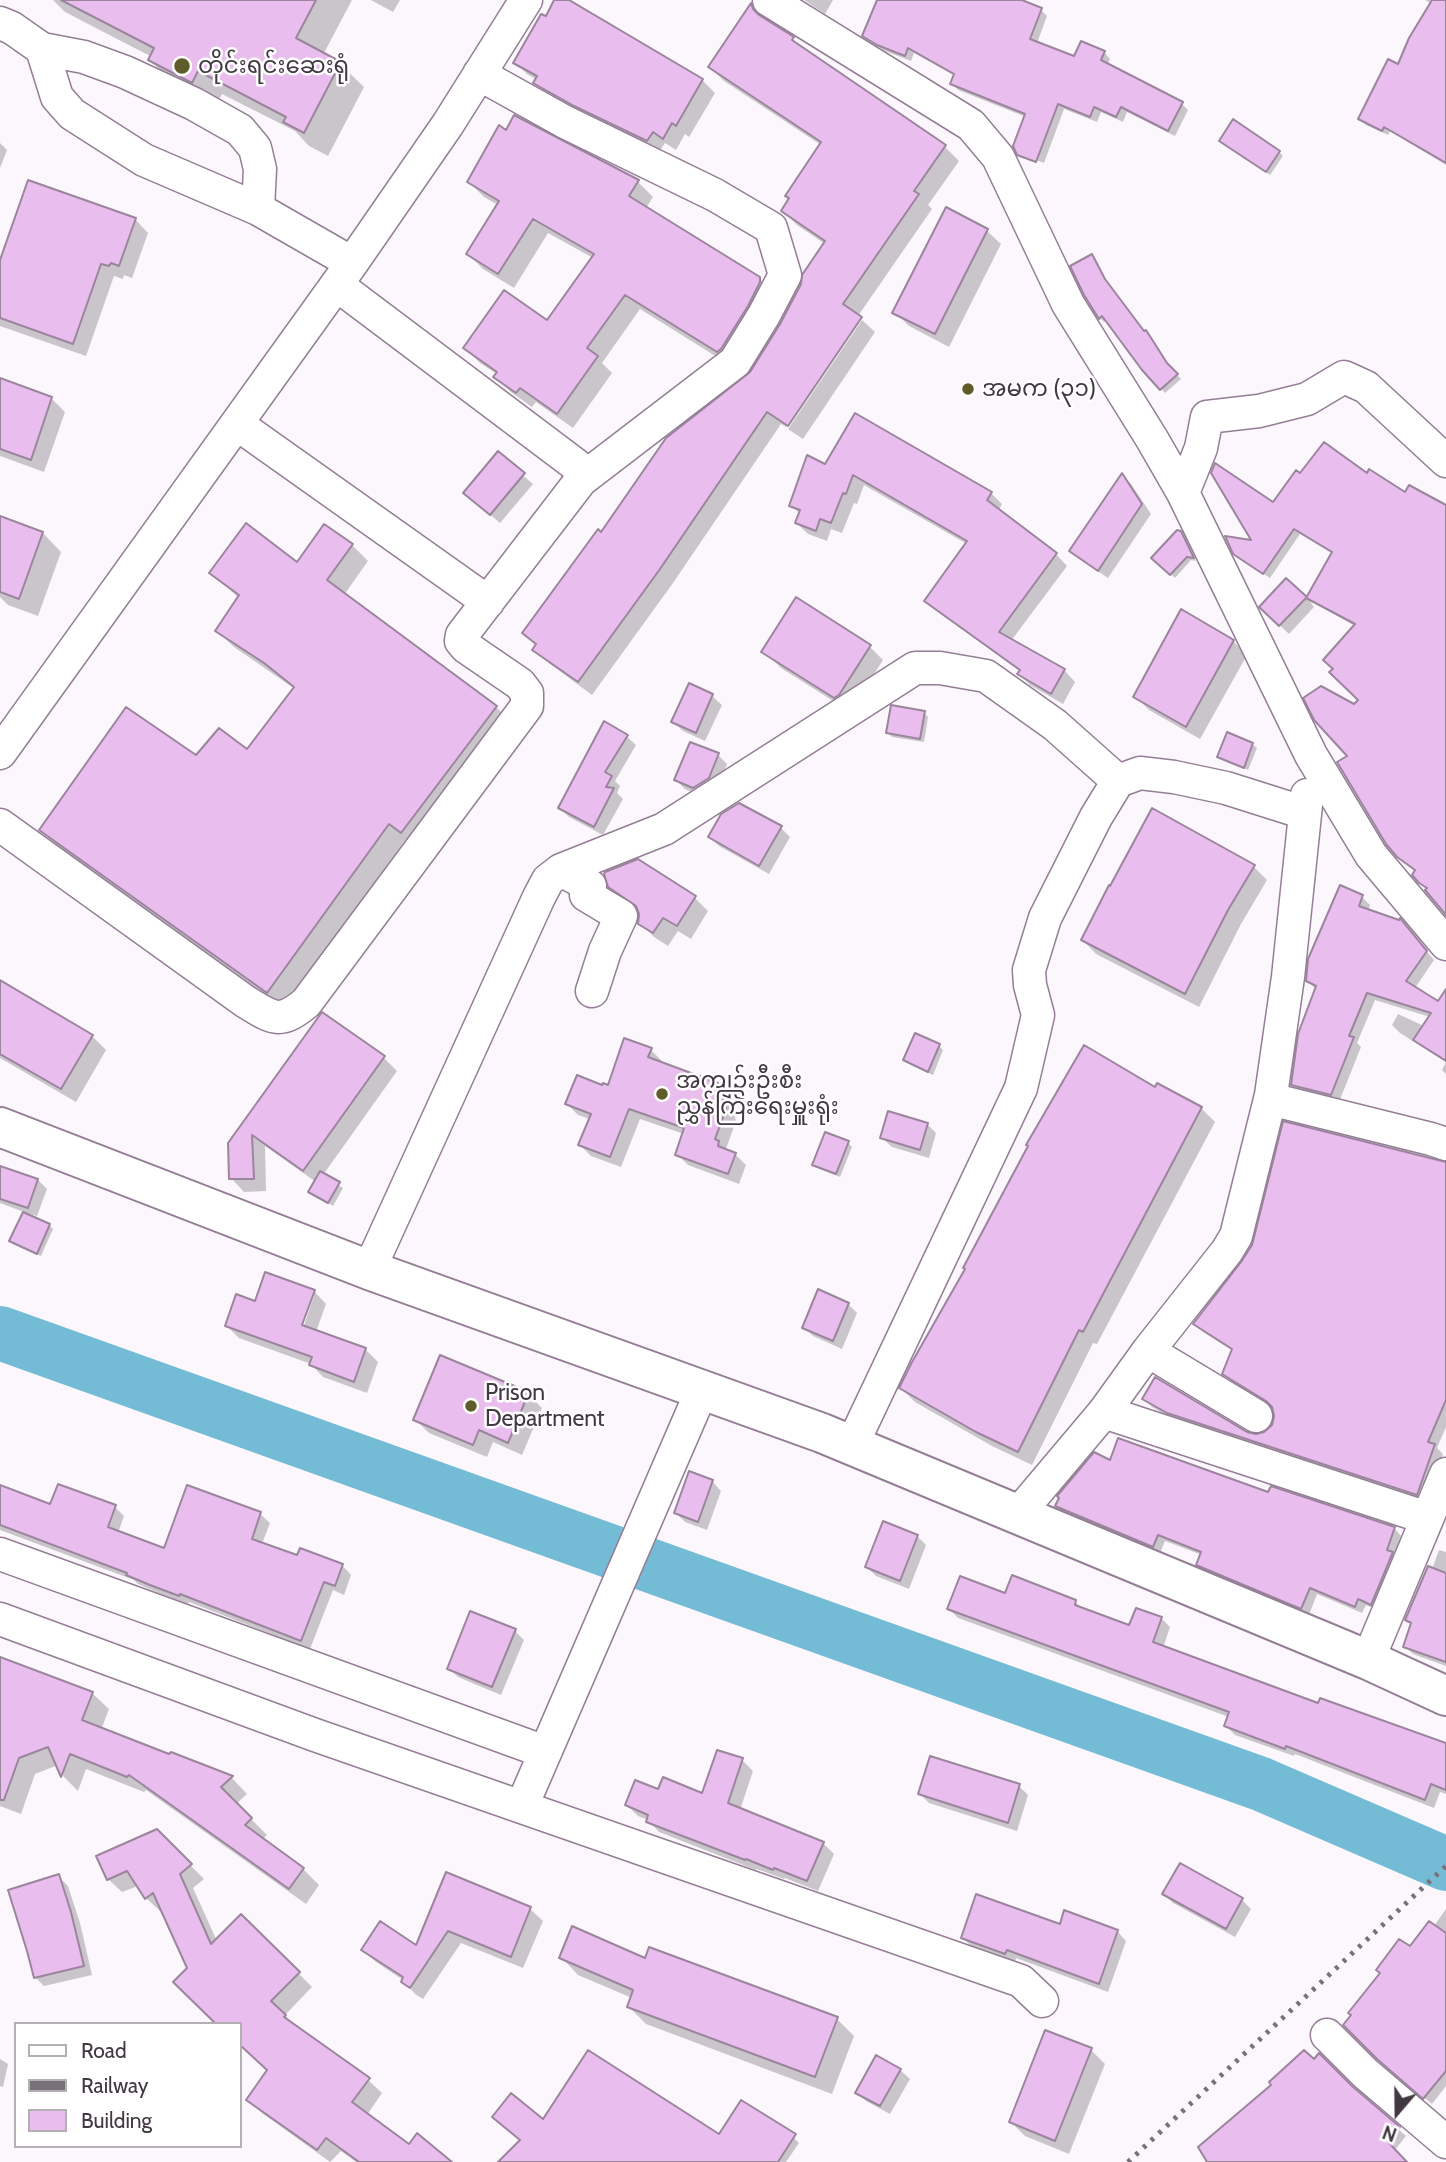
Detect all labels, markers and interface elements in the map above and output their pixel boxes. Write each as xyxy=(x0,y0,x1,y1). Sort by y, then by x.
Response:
place label: တိုင်းရင်းဆေးရုံ xyxy=(198,52,349,80)
marker: တိုင်းရင်းဆေးရုံ xyxy=(172,56,192,76)
place label: အမက (၃၁) xyxy=(982,375,1096,403)
marker: အမက (၃၁) xyxy=(960,381,976,397)
place label: အကျဉ်းဦးစီး ညွှန်ကြးရေးမှူးရုံး xyxy=(676,1067,839,1121)
marker: အကျဉ်းဦးစီး ညွှန်ကြးရေးမှူးရုံး xyxy=(654,1086,670,1102)
place label: Prison Department xyxy=(485,1379,605,1433)
marker: Prison Department xyxy=(463,1398,479,1414)
legend xyxy=(14,2022,242,2148)
text: Road xyxy=(81,2038,127,2063)
text: Railway xyxy=(81,2073,148,2098)
north arrow xyxy=(1362,2078,1432,2148)
text: Building xyxy=(81,2108,152,2133)
text: N xyxy=(1379,2120,1400,2146)

